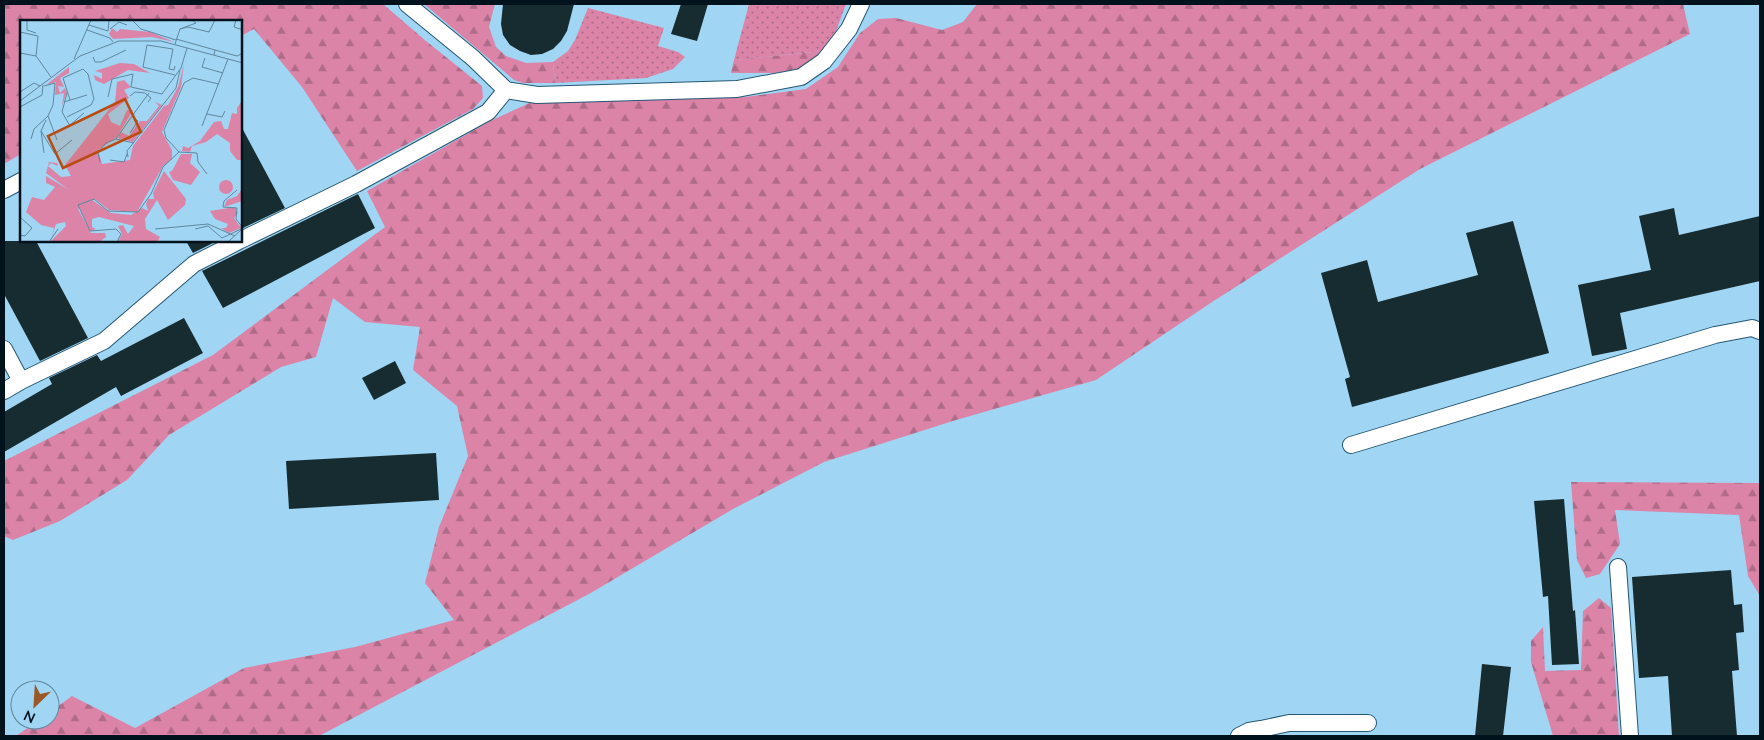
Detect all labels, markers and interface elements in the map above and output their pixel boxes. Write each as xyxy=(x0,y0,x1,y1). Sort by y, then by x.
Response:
inset map xyxy=(20,20,242,242)
north arrow xyxy=(10,680,60,730)
text: N xyxy=(21,707,38,727)

